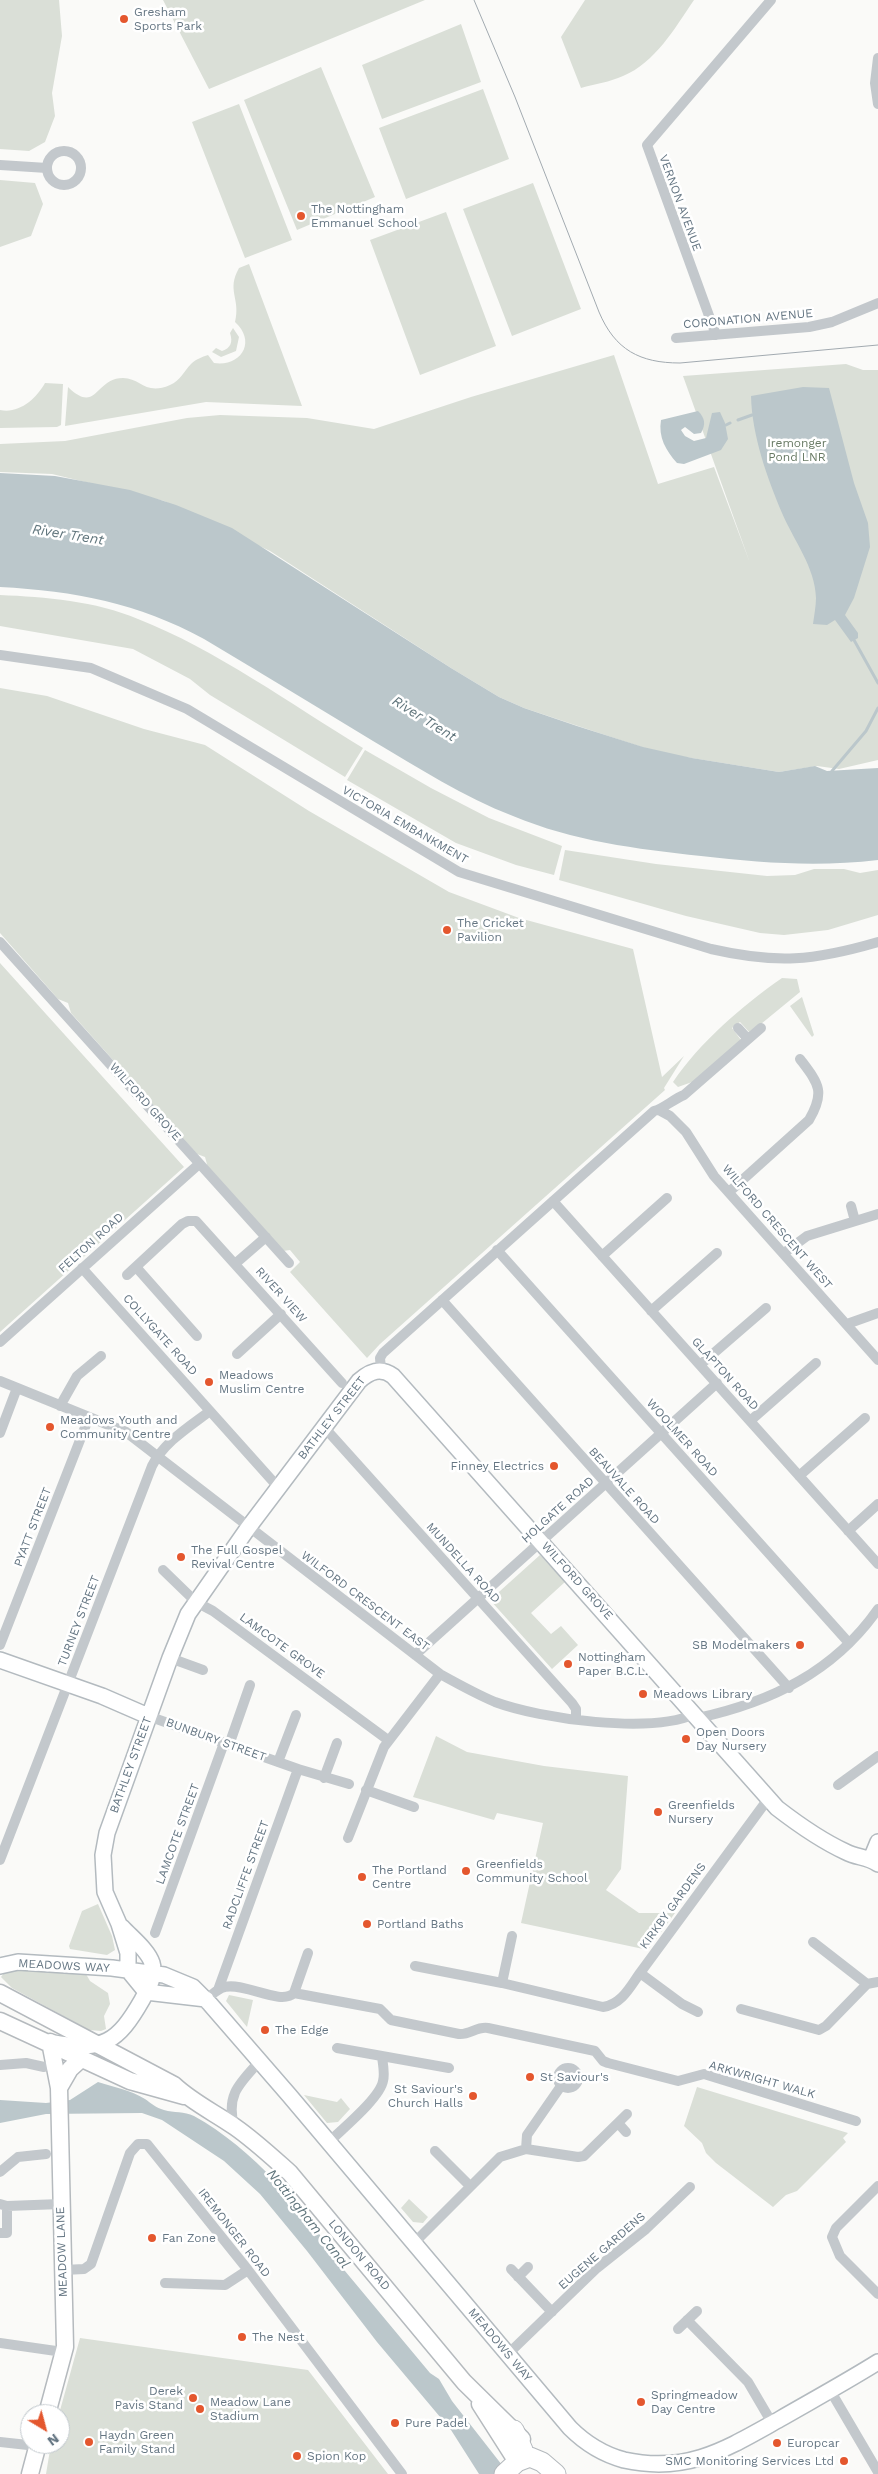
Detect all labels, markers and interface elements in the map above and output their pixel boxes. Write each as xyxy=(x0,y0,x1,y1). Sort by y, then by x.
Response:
place label: Gresham Sports Park xyxy=(134,5,202,33)
marker: Gresham Sports Park xyxy=(118,13,130,25)
street label: VERNON AVENUE xyxy=(656,153,704,253)
place label: The Nottingham Emmanuel School xyxy=(311,202,418,230)
marker: The Nottingham Emmanuel School xyxy=(295,210,307,222)
street label: CORONATION AVENUE xyxy=(683,306,813,332)
park label: Iremonger Pond LNR xyxy=(767,436,827,464)
water label: River Trent xyxy=(31,521,105,549)
water label: River Trent xyxy=(389,693,459,745)
street label: VICTORIA EMBANKMENT xyxy=(339,783,471,867)
place label: The Cricket Pavilion xyxy=(457,916,524,944)
marker: The Cricket Pavilion xyxy=(441,924,453,936)
street label: WILFORD GROVE xyxy=(106,1060,184,1144)
street label: WILFORD CRESCENT WEST xyxy=(719,1162,835,1292)
street label: FELTON ROAD xyxy=(55,1210,127,1276)
street label: RIVER VIEW xyxy=(252,1264,310,1326)
street label: COLLYGATE ROAD xyxy=(120,1291,200,1379)
street label: GLAPTON ROAD xyxy=(688,1335,762,1413)
place label: Meadows Muslim Centre xyxy=(219,1368,304,1396)
street label: BATHLEY STREET xyxy=(295,1374,369,1462)
marker: Meadows Muslim Centre xyxy=(203,1376,215,1388)
street label: WOOLMER ROAD xyxy=(643,1396,721,1480)
place label: Meadows Youth and Community Centre xyxy=(60,1413,178,1441)
marker: Meadows Youth and Community Centre xyxy=(44,1421,56,1433)
street label: BEAUVALE ROAD xyxy=(586,1444,662,1528)
place label: Finney Electrics xyxy=(451,1459,544,1473)
marker: Finney Electrics xyxy=(548,1460,560,1472)
street label: HOLGATE ROAD xyxy=(519,1474,597,1546)
street label: PYATT STREET xyxy=(11,1485,55,1569)
street label: MUNDELLA ROAD xyxy=(423,1520,503,1606)
street label: WILFORD GROVE xyxy=(538,1539,616,1623)
place label: The Full Gospel Revival Centre xyxy=(191,1543,282,1571)
street label: WILFORD CRESCENT EAST xyxy=(298,1548,432,1654)
marker: The Full Gospel Revival Centre xyxy=(175,1551,187,1563)
street label: TURNEY STREET xyxy=(55,1573,103,1669)
street label: LAMCOTE GROVE xyxy=(236,1610,328,1682)
place label: SB Modelmakers xyxy=(692,1638,790,1652)
marker: SB Modelmakers xyxy=(794,1639,806,1651)
place label: Nottingham Paper B.C.L. xyxy=(578,1650,648,1678)
marker: Nottingham Paper B.C.L. xyxy=(562,1658,574,1670)
place label: Meadows Library xyxy=(653,1687,752,1701)
marker: Meadows Library xyxy=(637,1688,649,1700)
street label: BATHLEY STREET xyxy=(107,1715,155,1815)
street label: BUNBURY STREET xyxy=(164,1715,268,1765)
place label: Open Doors Day Nursery xyxy=(696,1725,766,1753)
marker: Open Doors Day Nursery xyxy=(680,1733,692,1745)
street label: LAMCOTE STREET xyxy=(153,1782,203,1886)
place label: Greenfields Nursery xyxy=(668,1798,735,1826)
marker: Greenfields Nursery xyxy=(652,1806,664,1818)
street label: RADCLIFFE STREET xyxy=(220,1818,272,1932)
place label: Greenfields Community School xyxy=(476,1857,588,1885)
street label: KIRKBY GARDENS xyxy=(637,1860,709,1952)
place label: The Portland Centre xyxy=(372,1863,447,1891)
marker: Greenfields Community School xyxy=(460,1865,472,1877)
marker: The Portland Centre xyxy=(356,1871,368,1883)
place label: Portland Baths xyxy=(377,1917,464,1931)
marker: Portland Baths xyxy=(361,1918,373,1930)
street label: MEADOWS WAY xyxy=(18,1956,110,1976)
place label: The Edge xyxy=(275,2023,329,2037)
marker: The Edge xyxy=(259,2024,271,2036)
street label: ARKWRIGHT WALK xyxy=(707,2058,817,2102)
place label: St Saviour's xyxy=(540,2070,609,2084)
marker: St Saviour's xyxy=(524,2071,536,2083)
place label: St Saviour's Church Halls xyxy=(388,2082,463,2110)
marker: St Saviour's Church Halls xyxy=(467,2090,479,2102)
water label: Nottingham Canal xyxy=(263,2166,353,2272)
street label: IREMONGER ROAD xyxy=(195,2186,273,2280)
street label: MEADOW LANE xyxy=(53,2207,71,2297)
street label: EUGENE GARDENS xyxy=(556,2209,648,2293)
street label: LONDON ROAD xyxy=(325,2217,393,2293)
place label: Fan Zone xyxy=(162,2231,216,2245)
marker: Fan Zone xyxy=(146,2232,158,2244)
street label: MEADOWS WAY xyxy=(465,2305,535,2385)
place label: The Nest xyxy=(252,2330,304,2344)
marker: The Nest xyxy=(236,2331,248,2343)
place label: Derek Pavis Stand xyxy=(115,2384,183,2412)
place label: Springmeadow Day Centre xyxy=(651,2388,738,2416)
marker: Derek Pavis Stand xyxy=(187,2392,199,2404)
place label: Meadow Lane Stadium xyxy=(210,2395,291,2423)
marker: Springmeadow Day Centre xyxy=(635,2396,647,2408)
marker: Meadow Lane Stadium xyxy=(194,2403,206,2415)
north arrow xyxy=(20,2404,70,2454)
place label: Pure Padel xyxy=(405,2416,468,2430)
marker: Pure Padel xyxy=(389,2417,401,2429)
place label: Haydn Green Family Stand xyxy=(99,2428,175,2456)
text: N xyxy=(44,2431,62,2450)
marker: Haydn Green Family Stand xyxy=(83,2436,95,2448)
place label: Europcar xyxy=(787,2436,840,2450)
marker: Europcar xyxy=(771,2437,783,2449)
place label: Spion Kop xyxy=(307,2449,366,2463)
marker: Spion Kop xyxy=(291,2450,303,2462)
place label: SMC Monitoring Services Ltd xyxy=(665,2454,834,2468)
marker: SMC Monitoring Services Ltd xyxy=(838,2455,850,2467)

